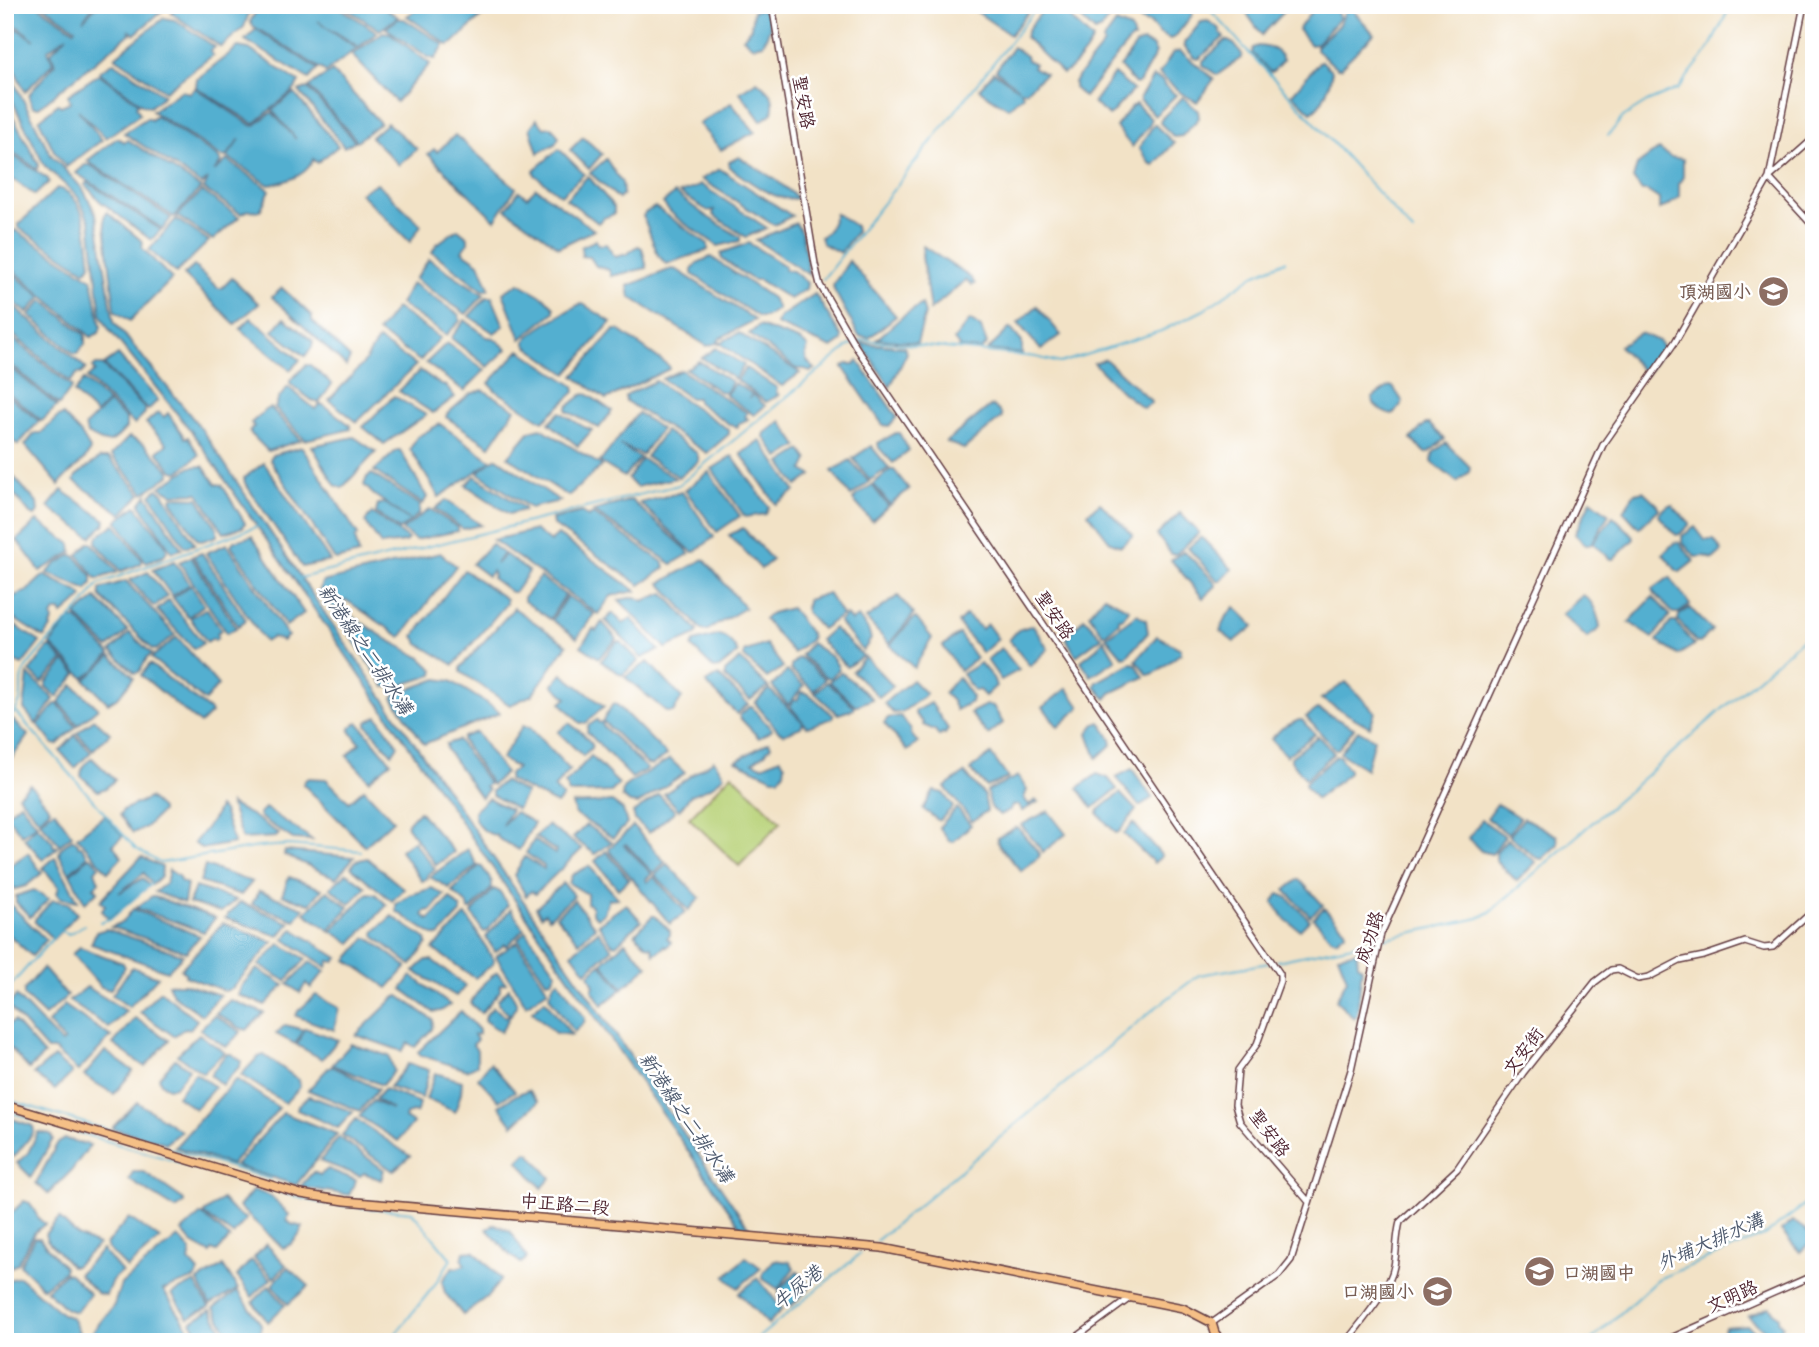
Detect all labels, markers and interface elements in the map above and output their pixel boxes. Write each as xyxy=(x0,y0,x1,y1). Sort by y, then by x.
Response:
street label: 聖安路 xyxy=(788,73,820,131)
school or university icon: 頂湖國小 xyxy=(1757,274,1791,308)
place label: 頂湖國小 xyxy=(1679,280,1751,303)
water label: 新港線之二排水溝 xyxy=(314,579,420,720)
street label: 聖安路 xyxy=(1030,586,1080,644)
street label: 成功路 xyxy=(1350,908,1388,966)
street label: 文安街 xyxy=(1498,1023,1548,1079)
water label: 新港線之二排水溝 xyxy=(635,1047,741,1188)
street label: 聖安路 xyxy=(1245,1105,1295,1161)
street label: 中正路二段 xyxy=(519,1189,611,1219)
water label: 外埔大排水溝 xyxy=(1653,1206,1769,1275)
school or university icon: 口湖國中 xyxy=(1523,1255,1557,1289)
water label: 牛尿港 xyxy=(767,1258,828,1314)
place label: 口湖國中 xyxy=(1563,1261,1635,1284)
school or university icon: 口湖國小 xyxy=(1420,1274,1454,1308)
street label: 文明路 xyxy=(1703,1275,1761,1317)
place label: 口湖國小 xyxy=(1342,1280,1414,1303)

